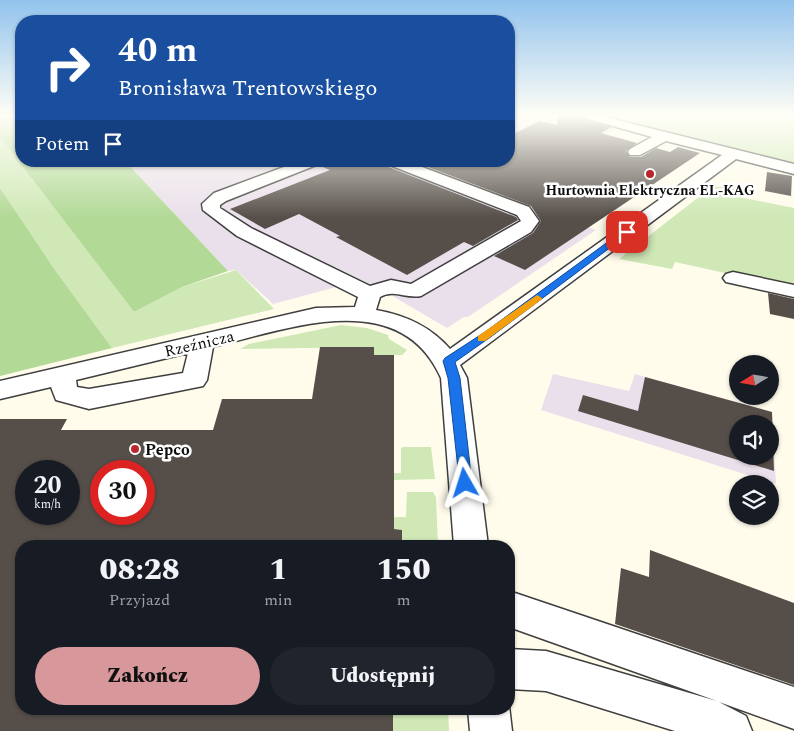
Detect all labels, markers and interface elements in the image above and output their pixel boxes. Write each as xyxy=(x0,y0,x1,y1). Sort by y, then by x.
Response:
text: 40 m xyxy=(118,24,198,77)
icon: right xyxy=(35,35,100,100)
text: Bronisława Trentowskiego xyxy=(118,72,377,105)
text: Potem xyxy=(35,130,89,159)
icon: arrive xyxy=(99,130,127,158)
marker: Hurtownia Elektryczna EL-KAG xyxy=(644,168,656,180)
place label: Hurtownia Elektryczna EL-KAG xyxy=(546,180,755,201)
pin xyxy=(606,211,648,253)
icon: arrive xyxy=(613,218,641,246)
street label: Rzeźnicza xyxy=(162,324,237,364)
north arrow xyxy=(729,355,779,405)
map controls xyxy=(729,355,779,525)
button: sound xyxy=(729,415,779,465)
place label: Pepco xyxy=(145,438,190,462)
marker: Pepco xyxy=(129,443,141,455)
position arrow xyxy=(438,456,490,508)
speed limit sign: 30 xyxy=(90,460,155,525)
text: 20 xyxy=(33,467,62,505)
button: layers xyxy=(729,475,779,525)
text: km/h xyxy=(34,495,61,514)
text: 08:28 xyxy=(99,547,180,593)
text: 1 xyxy=(269,547,287,593)
text: 150 xyxy=(377,547,431,593)
text: Przyjazd xyxy=(109,588,170,612)
text: min xyxy=(264,588,292,612)
text: m xyxy=(397,588,410,612)
button: Zakończ xyxy=(35,647,260,705)
button: Udostępnij xyxy=(270,647,495,705)

